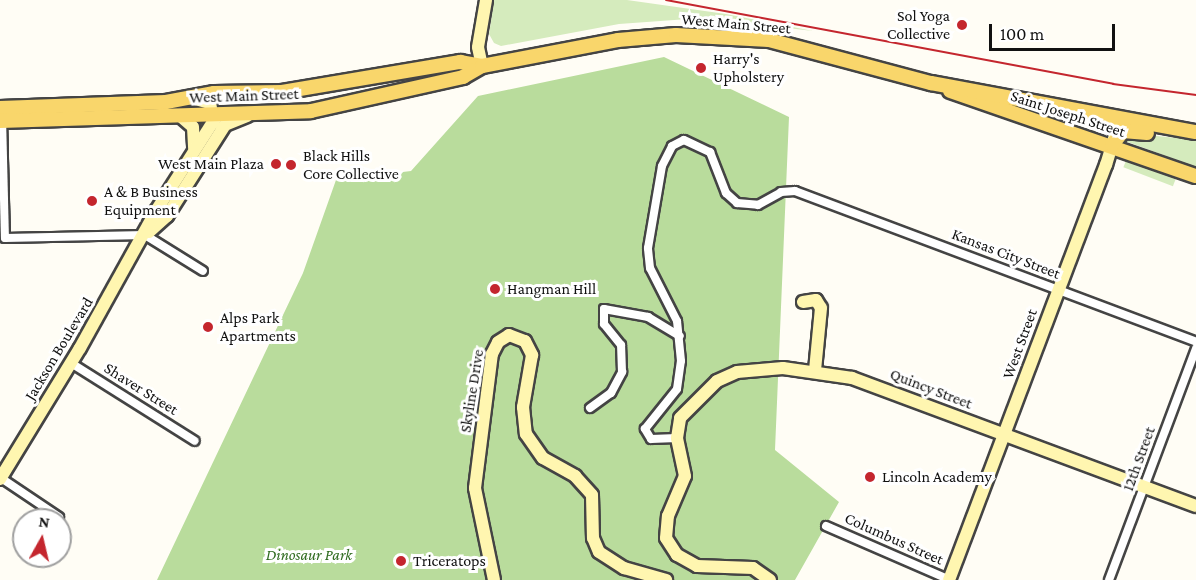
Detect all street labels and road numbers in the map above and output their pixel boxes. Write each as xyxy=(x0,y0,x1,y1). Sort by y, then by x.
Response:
street label: West Main Street xyxy=(681,10,791,38)
street label: West Main Street xyxy=(189,84,299,108)
street label: Saint Joseph Street xyxy=(1008,86,1128,142)
street label: Kansas City Street xyxy=(949,224,1063,284)
street label: Jackson Boulevard xyxy=(21,294,97,404)
street label: West Street xyxy=(998,306,1042,382)
street label: Skyline Drive xyxy=(456,348,488,434)
street label: Shaver Street xyxy=(100,359,182,419)
street label: Quincy Street xyxy=(887,365,975,413)
street label: 12th Street xyxy=(1118,424,1160,494)
street label: Columbus Street xyxy=(842,509,946,569)

